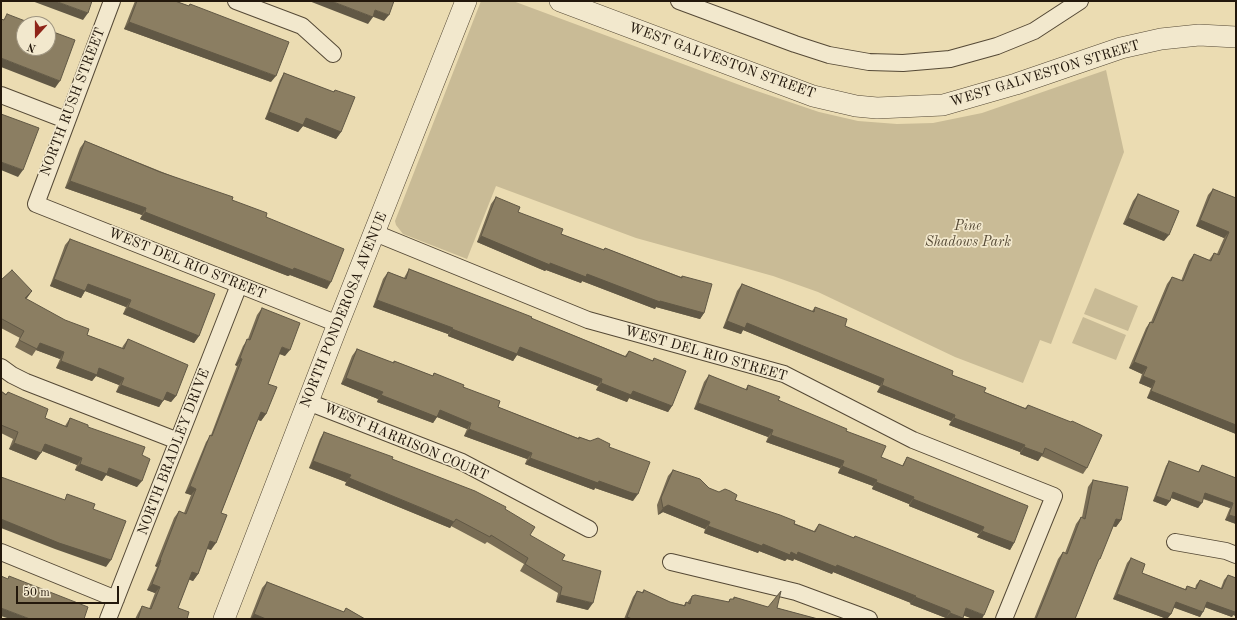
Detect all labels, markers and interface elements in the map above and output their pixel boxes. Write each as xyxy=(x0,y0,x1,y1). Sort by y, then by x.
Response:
north arrow xyxy=(16,16,56,56)
street label: WEST GALVESTON STREET xyxy=(626,19,818,103)
street label: NORTH RUSH STREET xyxy=(37,25,109,179)
street label: WEST GALVESTON STREET xyxy=(948,37,1142,111)
text: N xyxy=(26,40,38,53)
street label: NORTH PONDEROSA AVENUE xyxy=(297,210,391,410)
park label: Pine Shadows Park xyxy=(925,218,1011,250)
street label: WEST DEL RIO STREET xyxy=(106,225,268,303)
street label: WEST DEL RIO STREET xyxy=(623,323,789,385)
street label: NORTH BRADLEY DRIVE xyxy=(134,366,214,538)
street label: WEST HARRISON COURT xyxy=(321,400,491,484)
scale bar xyxy=(18,578,121,604)
text: 50 m xyxy=(23,587,50,599)

